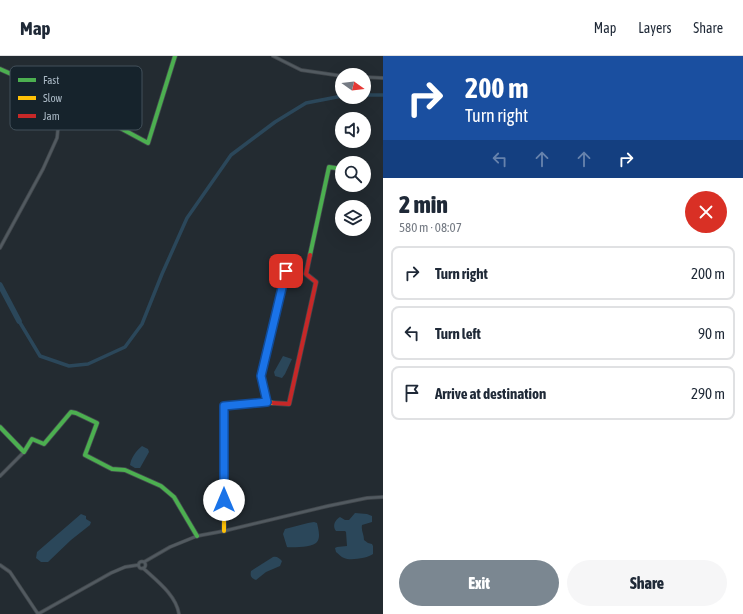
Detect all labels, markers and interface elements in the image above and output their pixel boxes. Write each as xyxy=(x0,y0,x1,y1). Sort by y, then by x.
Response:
text: Map xyxy=(20,17,51,39)
text: Map xyxy=(594,20,616,36)
text: Layers xyxy=(638,20,671,36)
text: Share xyxy=(693,20,723,36)
legend xyxy=(10,66,142,130)
north arrow xyxy=(335,68,371,104)
map controls xyxy=(335,68,371,236)
icon: right xyxy=(399,72,451,124)
text: 200 m xyxy=(465,72,528,104)
text: Fast xyxy=(43,74,59,86)
text: Slow xyxy=(43,92,62,104)
text: Turn right xyxy=(465,105,528,126)
text: Jam xyxy=(43,110,60,122)
button: sound xyxy=(335,112,371,148)
icon: left xyxy=(489,148,511,170)
icon: ahead xyxy=(531,148,553,170)
icon: ahead xyxy=(573,148,595,170)
icon: right xyxy=(615,148,637,170)
button: search xyxy=(335,156,371,192)
text: 2 min xyxy=(399,191,448,218)
button: close xyxy=(685,191,727,233)
button: layers xyxy=(335,200,371,236)
text: 580 m · 08:07 xyxy=(399,220,462,235)
pin xyxy=(269,254,303,288)
icon: arrive xyxy=(275,260,297,282)
icon: right xyxy=(401,262,423,284)
text: Turn right xyxy=(435,265,488,282)
text: 200 m xyxy=(691,265,725,282)
icon: left xyxy=(401,322,423,344)
text: Turn left xyxy=(435,325,481,342)
text: 90 m xyxy=(698,325,725,342)
icon: arrive xyxy=(401,382,423,404)
text: Arrive at destination xyxy=(435,385,546,402)
text: 290 m xyxy=(691,385,725,402)
position arrow xyxy=(203,479,245,521)
button: Exit xyxy=(399,560,559,606)
button: Share xyxy=(567,560,727,606)

